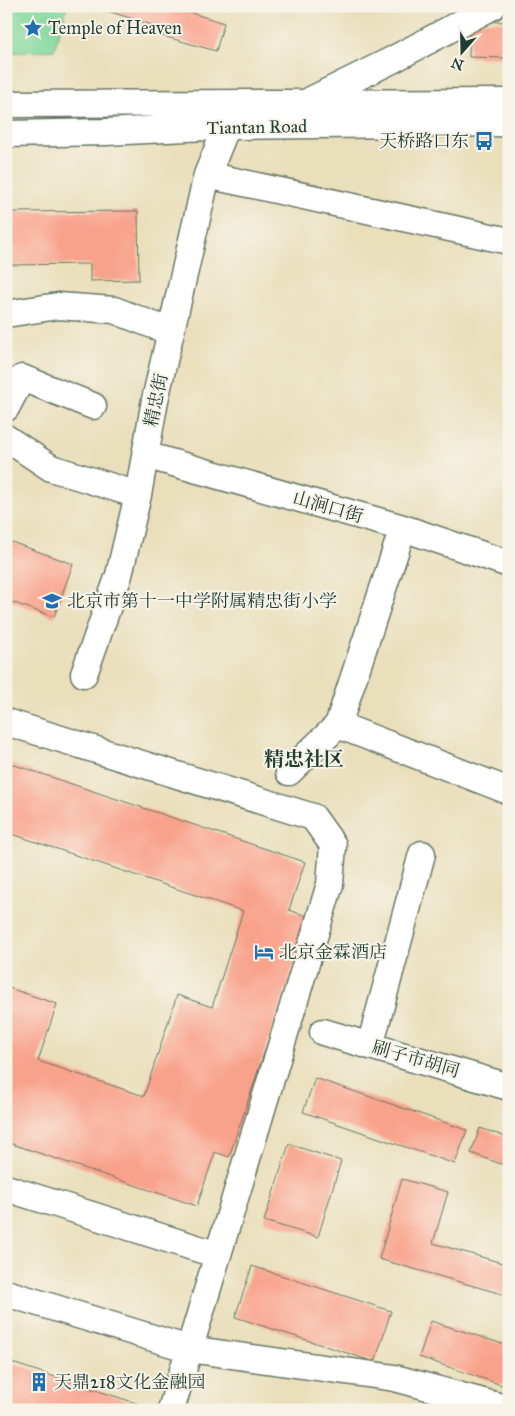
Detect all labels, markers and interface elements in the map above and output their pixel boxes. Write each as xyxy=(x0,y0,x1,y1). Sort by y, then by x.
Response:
place icon: Temple of Heaven xyxy=(22,17,44,39)
place label: Temple of Heaven xyxy=(48,17,182,39)
north arrow xyxy=(438,28,488,78)
text: N xyxy=(449,54,466,74)
street label: Tiantan Road xyxy=(207,115,307,139)
place label: 天桥路口东 xyxy=(379,130,469,152)
bus stop icon: 天桥路口东 xyxy=(473,130,495,152)
street label: 精忠街 xyxy=(140,371,172,429)
street label: 山涧口街 xyxy=(290,487,366,527)
school or university icon: 北京市第十一中学附属精忠街小学 xyxy=(41,590,63,612)
place label: 北京市第十一中学附属精忠街小学 xyxy=(67,590,337,612)
district label: 精忠社区 xyxy=(264,747,344,771)
hotel icon: 北京金霖酒店 xyxy=(253,941,275,963)
place label: 北京金霖酒店 xyxy=(279,941,387,963)
street label: 刷子市胡同 xyxy=(370,1036,462,1082)
building icon: 天鼎218文化金融园 xyxy=(28,1371,50,1393)
place label: 天鼎218文化金融园 xyxy=(54,1371,206,1393)

